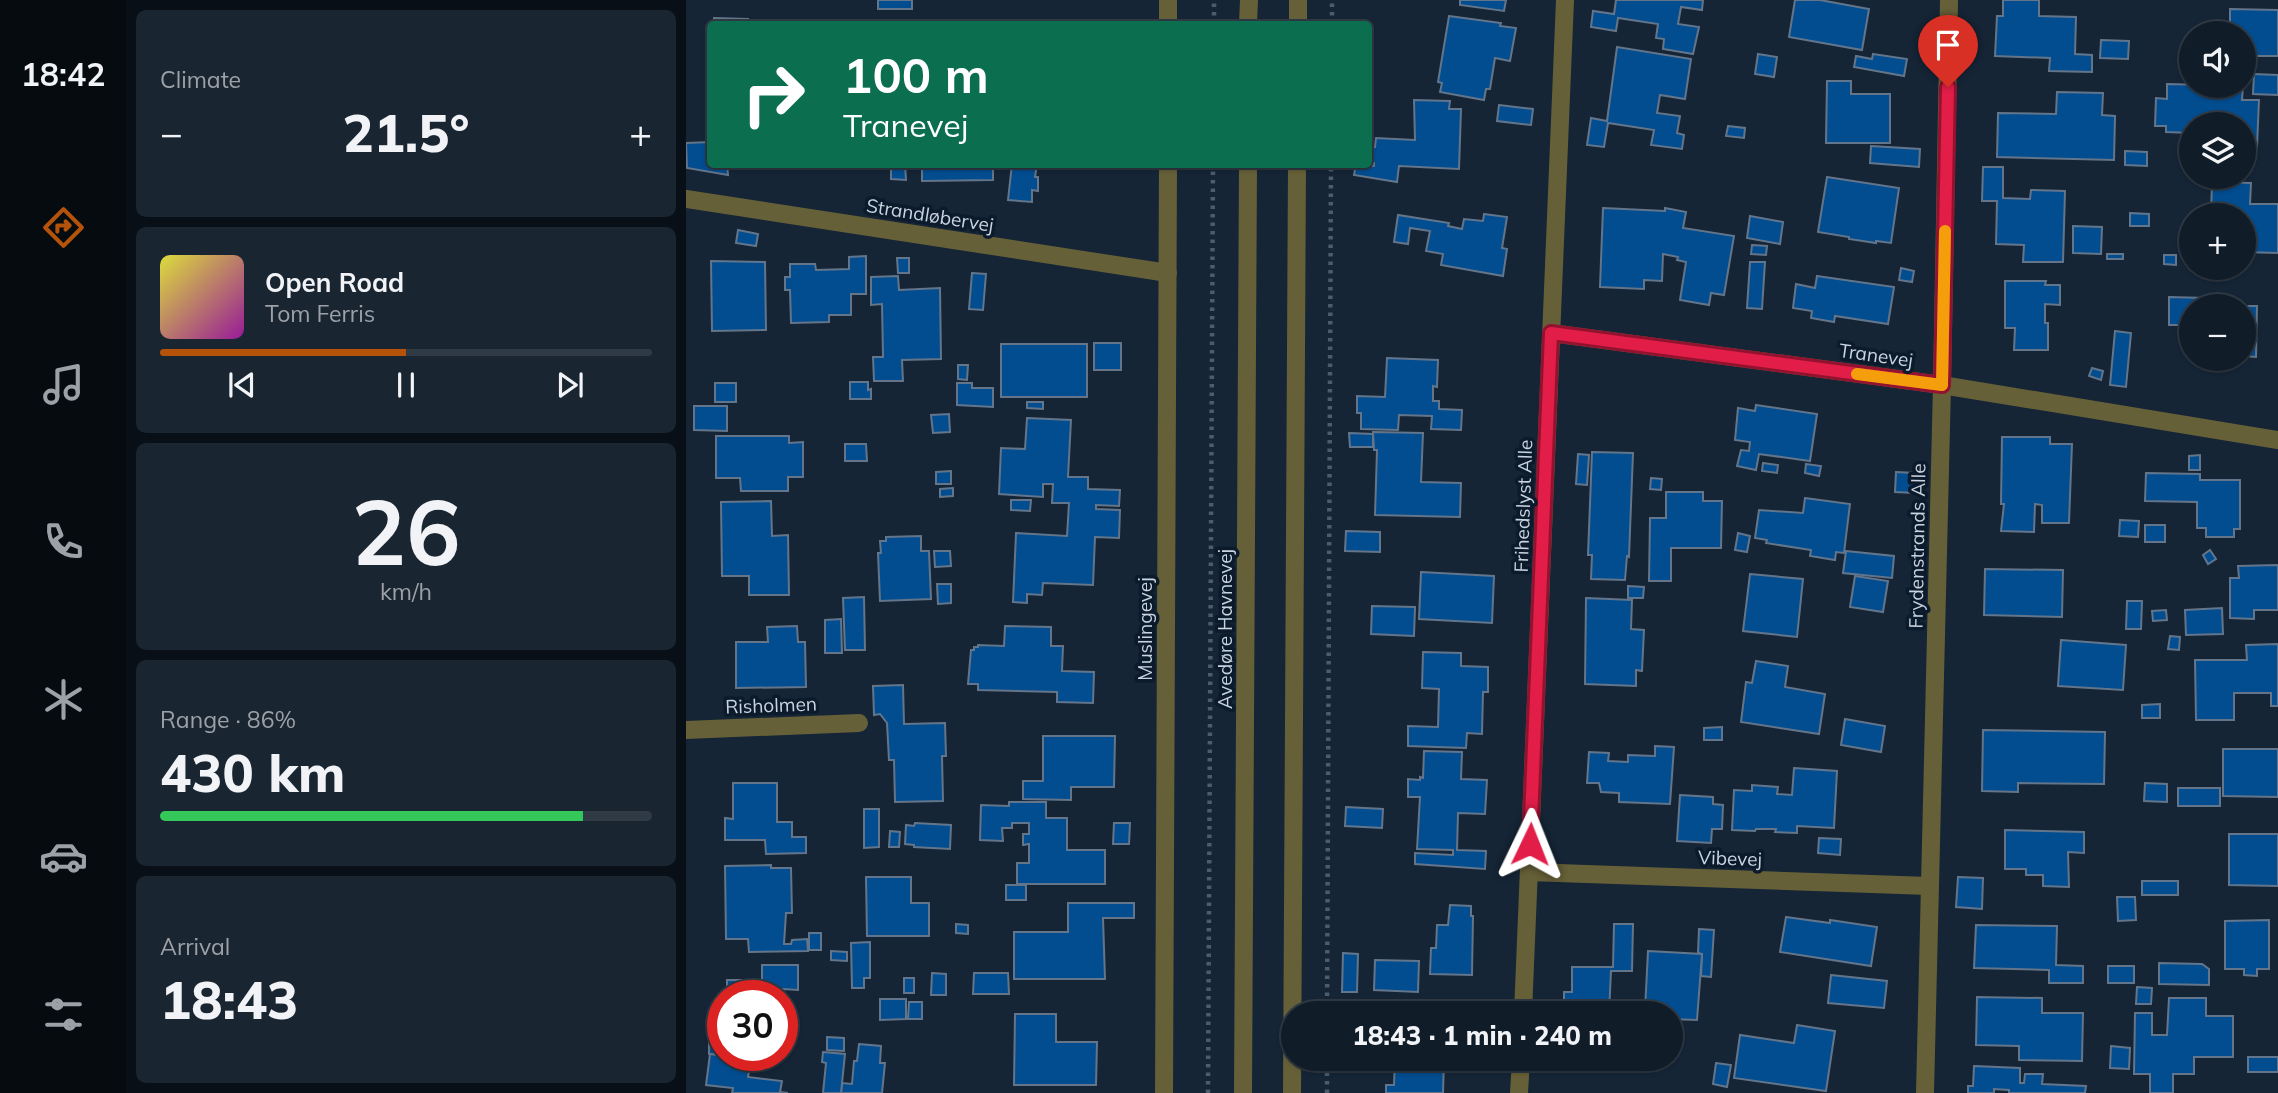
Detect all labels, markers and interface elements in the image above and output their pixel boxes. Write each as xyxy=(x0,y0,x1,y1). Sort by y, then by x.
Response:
pin xyxy=(1918,15,1978,87)
map controls xyxy=(2179,21,2256,371)
button: sound xyxy=(2179,21,2256,98)
icon: arrive xyxy=(1929,26,1967,64)
text: 100 m xyxy=(843,44,989,105)
icon: right xyxy=(728,49,819,140)
text: 18:42 xyxy=(21,54,105,94)
text: Climate xyxy=(160,65,241,94)
text: 21.5° xyxy=(342,100,470,165)
text: Tranevej xyxy=(843,105,968,145)
text: − xyxy=(160,109,183,157)
text: + xyxy=(629,109,652,157)
button: layers xyxy=(2179,112,2256,189)
street label: Strandløbervej xyxy=(865,193,995,237)
icon: directions xyxy=(39,203,88,252)
button: + xyxy=(2179,203,2256,280)
text: Open Road xyxy=(265,266,404,299)
button: − xyxy=(2179,294,2256,371)
text: Tom Ferris xyxy=(265,299,375,328)
street label: Tranevej xyxy=(1837,338,1915,372)
icon: music xyxy=(39,360,88,409)
icon: previous xyxy=(223,366,261,404)
icon: pause xyxy=(387,366,425,404)
icon: next xyxy=(551,366,589,404)
street label: Frihedslyst Alle xyxy=(1509,439,1537,573)
street label: Frydenstrands Alle xyxy=(1904,463,1930,629)
text: 26 xyxy=(351,474,461,588)
icon: phone xyxy=(39,517,88,566)
street label: Avedøre Havnevej xyxy=(1213,549,1237,709)
text: km/h xyxy=(380,577,432,606)
street label: Muslingevej xyxy=(1133,577,1157,681)
icon: climate xyxy=(39,675,88,724)
street label: Risholmen xyxy=(725,691,817,719)
text: Range · 86% xyxy=(160,705,296,734)
text: 430 km xyxy=(160,740,345,805)
position arrow xyxy=(1493,807,1567,881)
icon: car xyxy=(39,832,88,881)
street label: Vibevej xyxy=(1697,845,1763,871)
text: Arrival xyxy=(160,932,230,961)
text: 18:43 xyxy=(160,967,298,1032)
speed limit sign: 30 xyxy=(707,980,798,1071)
icon: filters xyxy=(39,990,88,1039)
text: 18:43 · 1 min · 240 m xyxy=(1352,1019,1612,1052)

